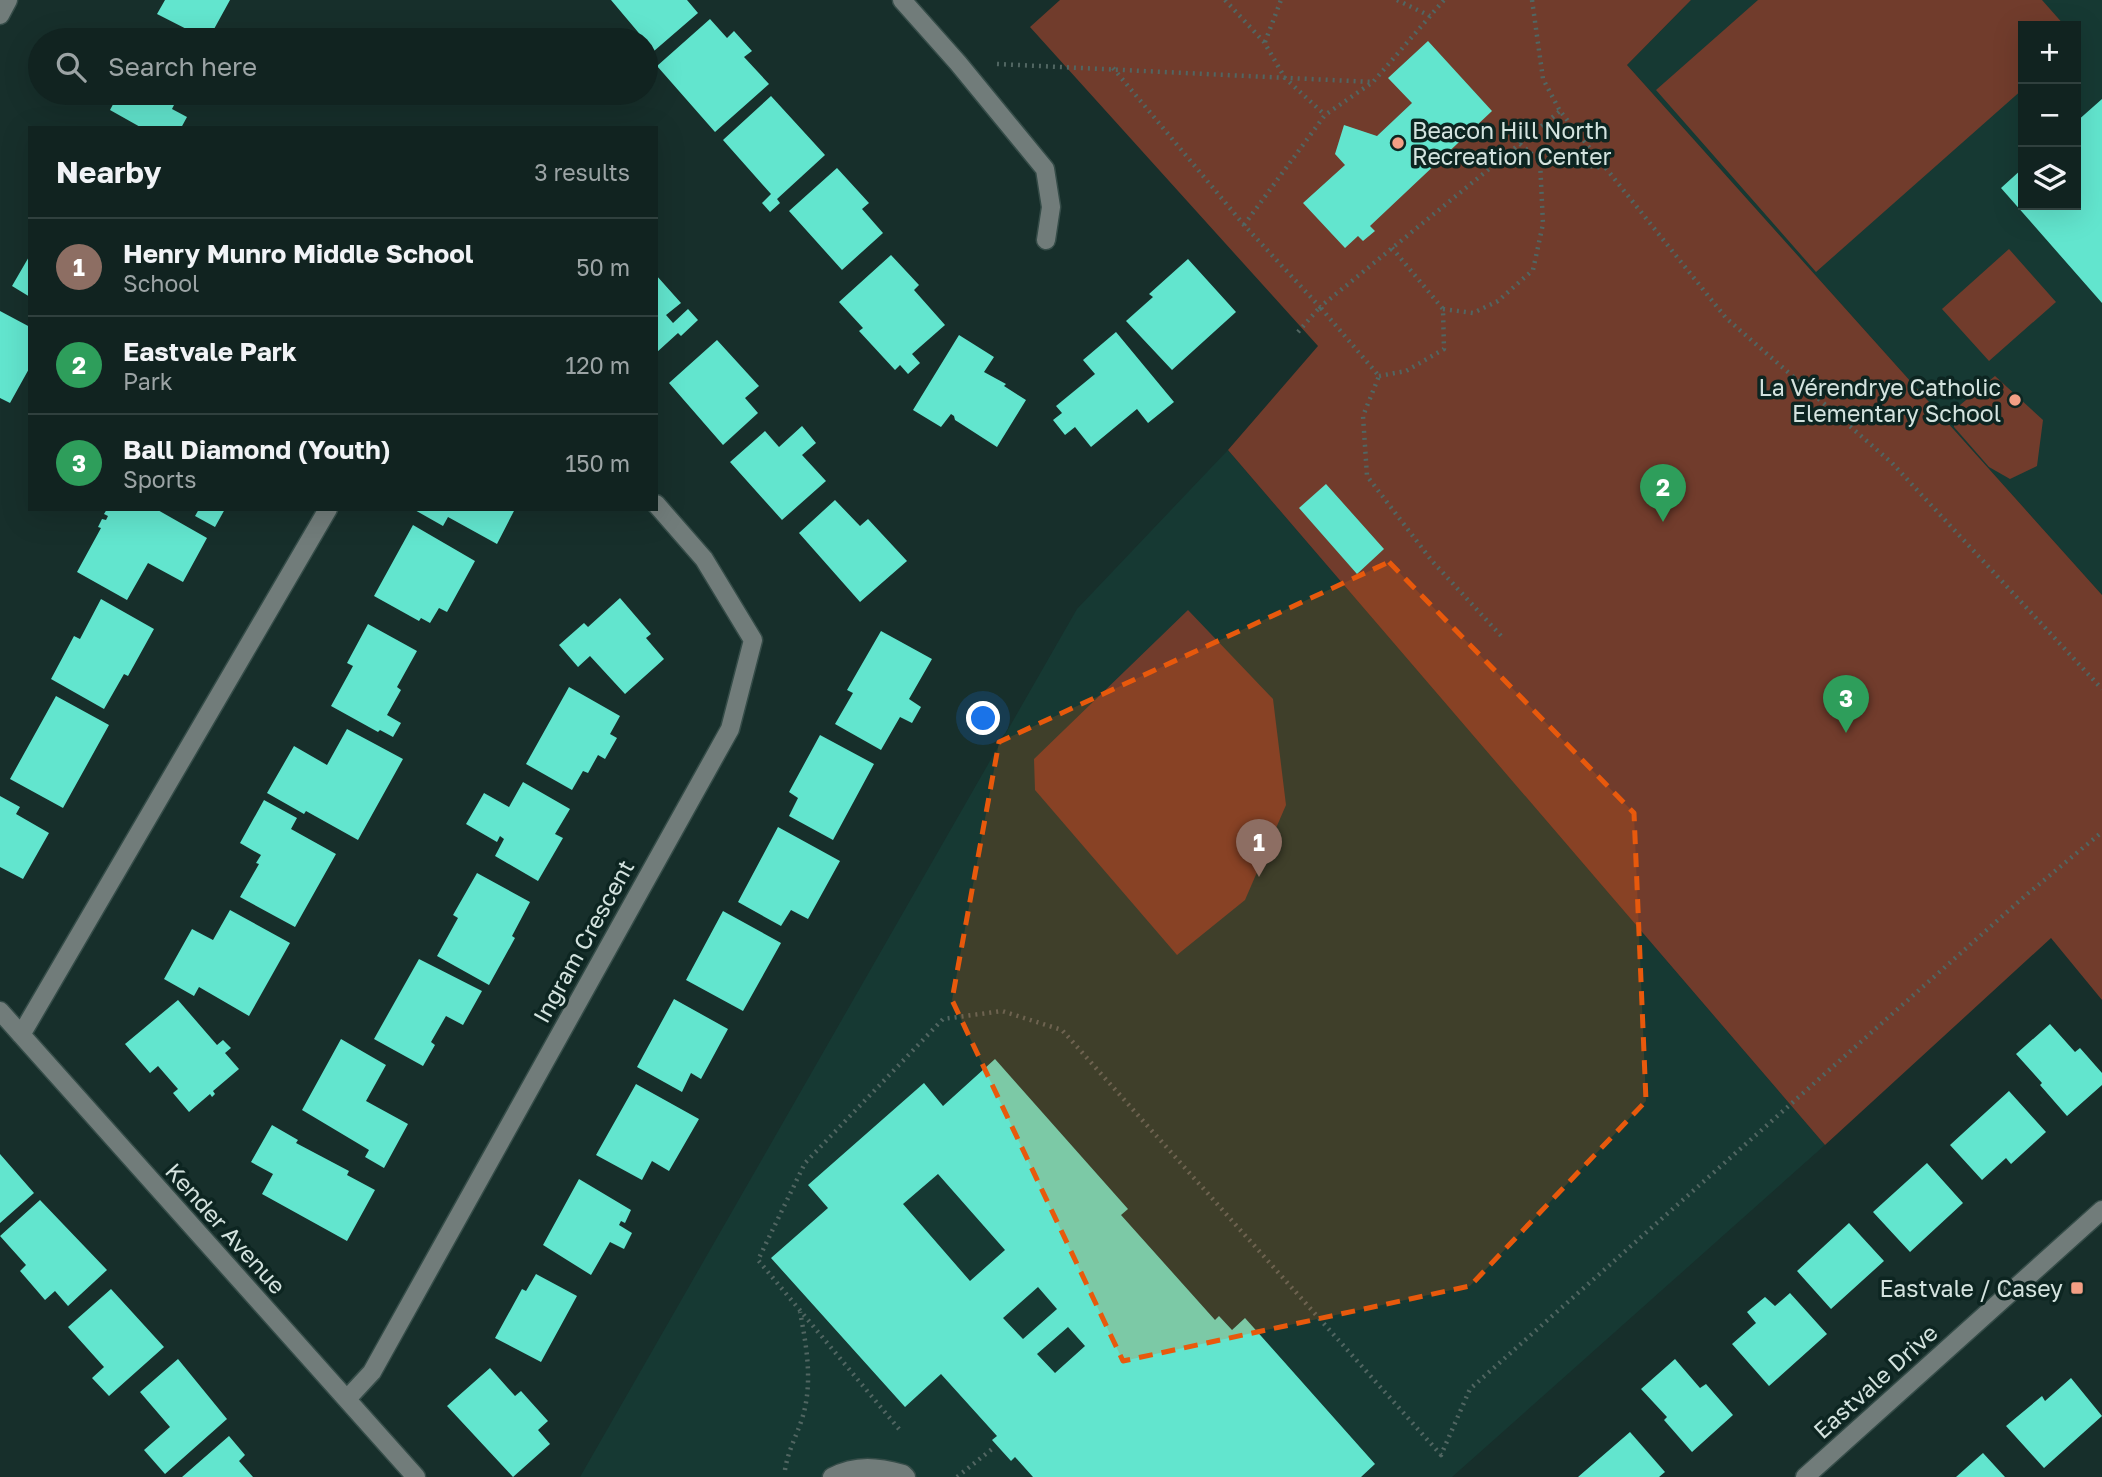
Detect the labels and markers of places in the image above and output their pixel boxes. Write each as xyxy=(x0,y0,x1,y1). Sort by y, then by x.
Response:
place label: Beacon Hill North Recreation Center xyxy=(1412,116,1612,170)
marker: Beacon Hill North Recreation Center xyxy=(1390,135,1406,151)
place label: La Vérendrye Catholic Elementary School xyxy=(1758,373,2001,427)
marker: La Vérendrye Catholic Elementary School xyxy=(2007,392,2023,408)
pin: 2 xyxy=(1640,464,1686,522)
pin: 3 xyxy=(1823,675,1869,733)
pin: 1 xyxy=(1236,819,1282,877)
place label: Eastvale / Casey xyxy=(1880,1274,2063,1302)
marker: Eastvale / Casey xyxy=(2069,1280,2085,1296)

